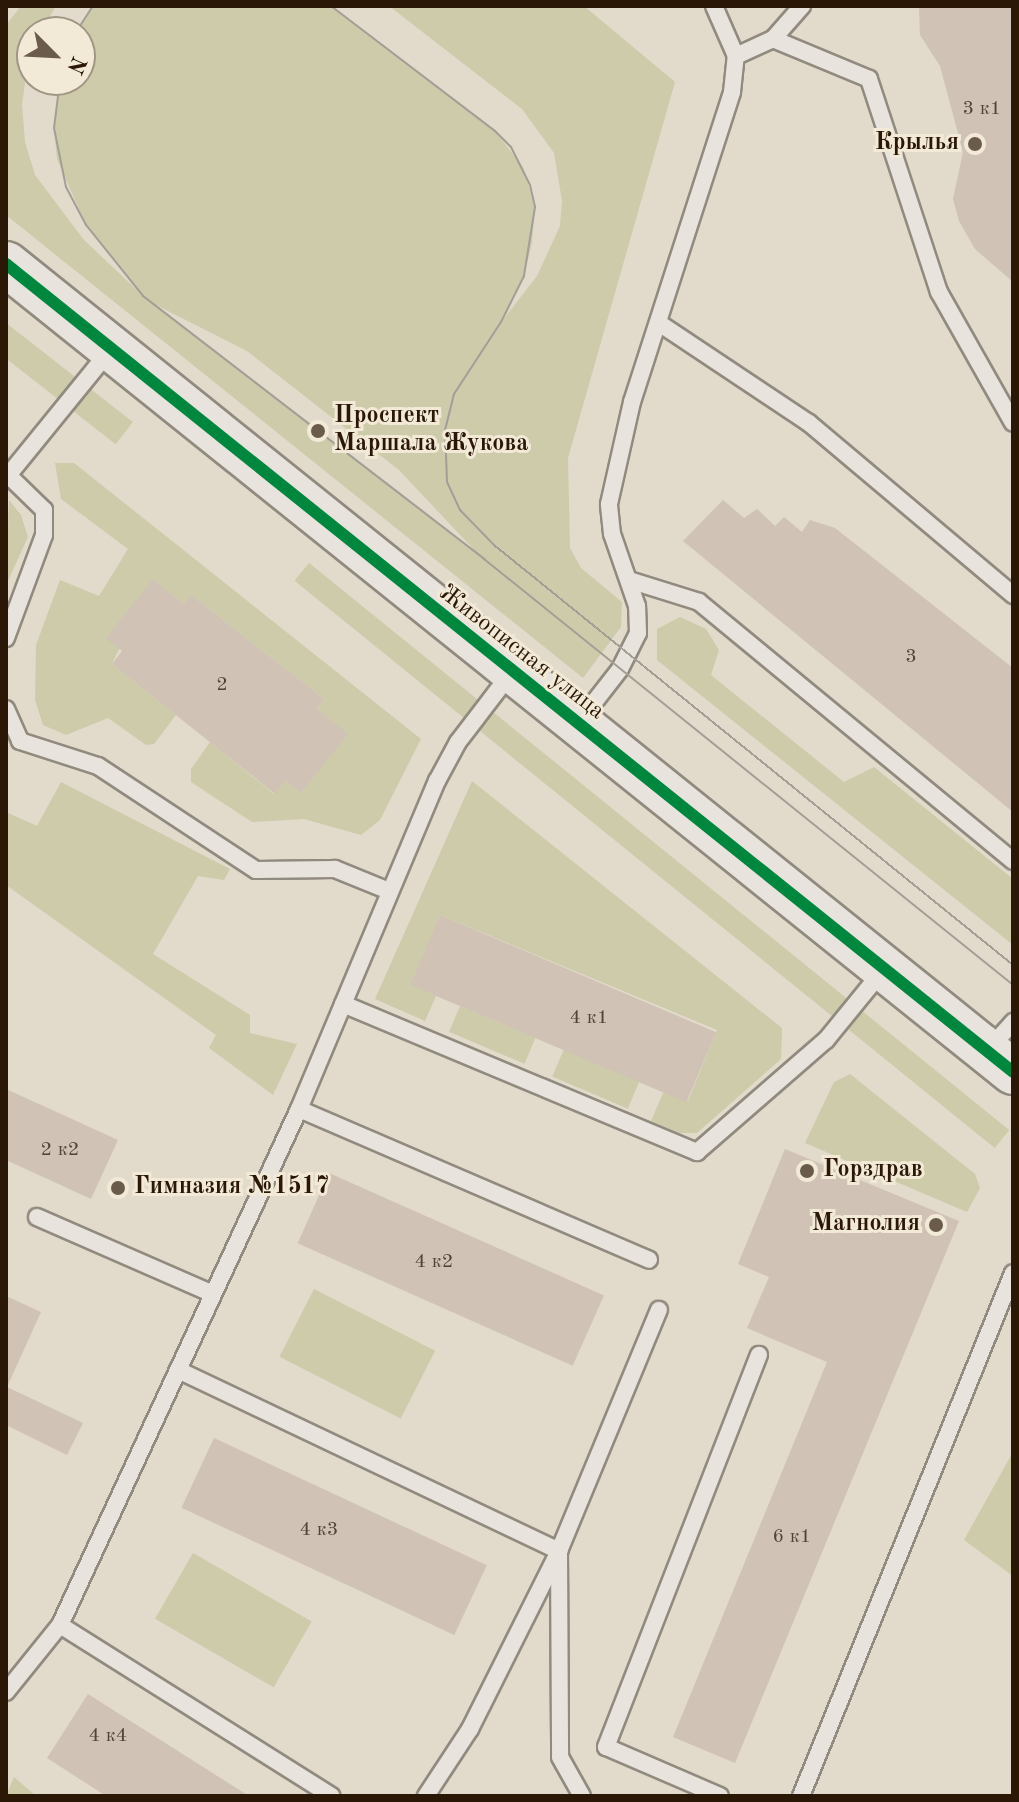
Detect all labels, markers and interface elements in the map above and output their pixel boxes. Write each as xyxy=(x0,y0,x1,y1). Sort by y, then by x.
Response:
north arrow xyxy=(16,16,96,96)
text: N xyxy=(63,53,90,77)
house number: 3 к1 xyxy=(963,97,1001,121)
place label: Крылья xyxy=(875,130,959,158)
marker: Крылья xyxy=(966,135,984,153)
place label: Проспект Маршала Жукова xyxy=(334,403,529,459)
marker: Проспект Маршала Жукова xyxy=(309,422,327,440)
street label: Живописная улица xyxy=(432,579,610,727)
house number: 3 xyxy=(905,645,917,669)
house number: 2 xyxy=(216,673,228,697)
house number: 4 к1 xyxy=(570,1006,608,1030)
house number: 2 к2 xyxy=(41,1138,79,1162)
place label: Горздрав xyxy=(823,1157,923,1185)
marker: Горздрав xyxy=(798,1162,816,1180)
place label: Гимназия №1517 xyxy=(134,1174,329,1202)
marker: Гимназия №1517 xyxy=(109,1179,127,1197)
place label: Магнолия xyxy=(812,1211,920,1239)
marker: Магнолия xyxy=(927,1216,945,1234)
house number: 4 к2 xyxy=(415,1250,453,1274)
house number: 4 к3 xyxy=(300,1518,338,1542)
house number: 6 к1 xyxy=(773,1525,811,1549)
house number: 4 к4 xyxy=(89,1724,127,1748)

